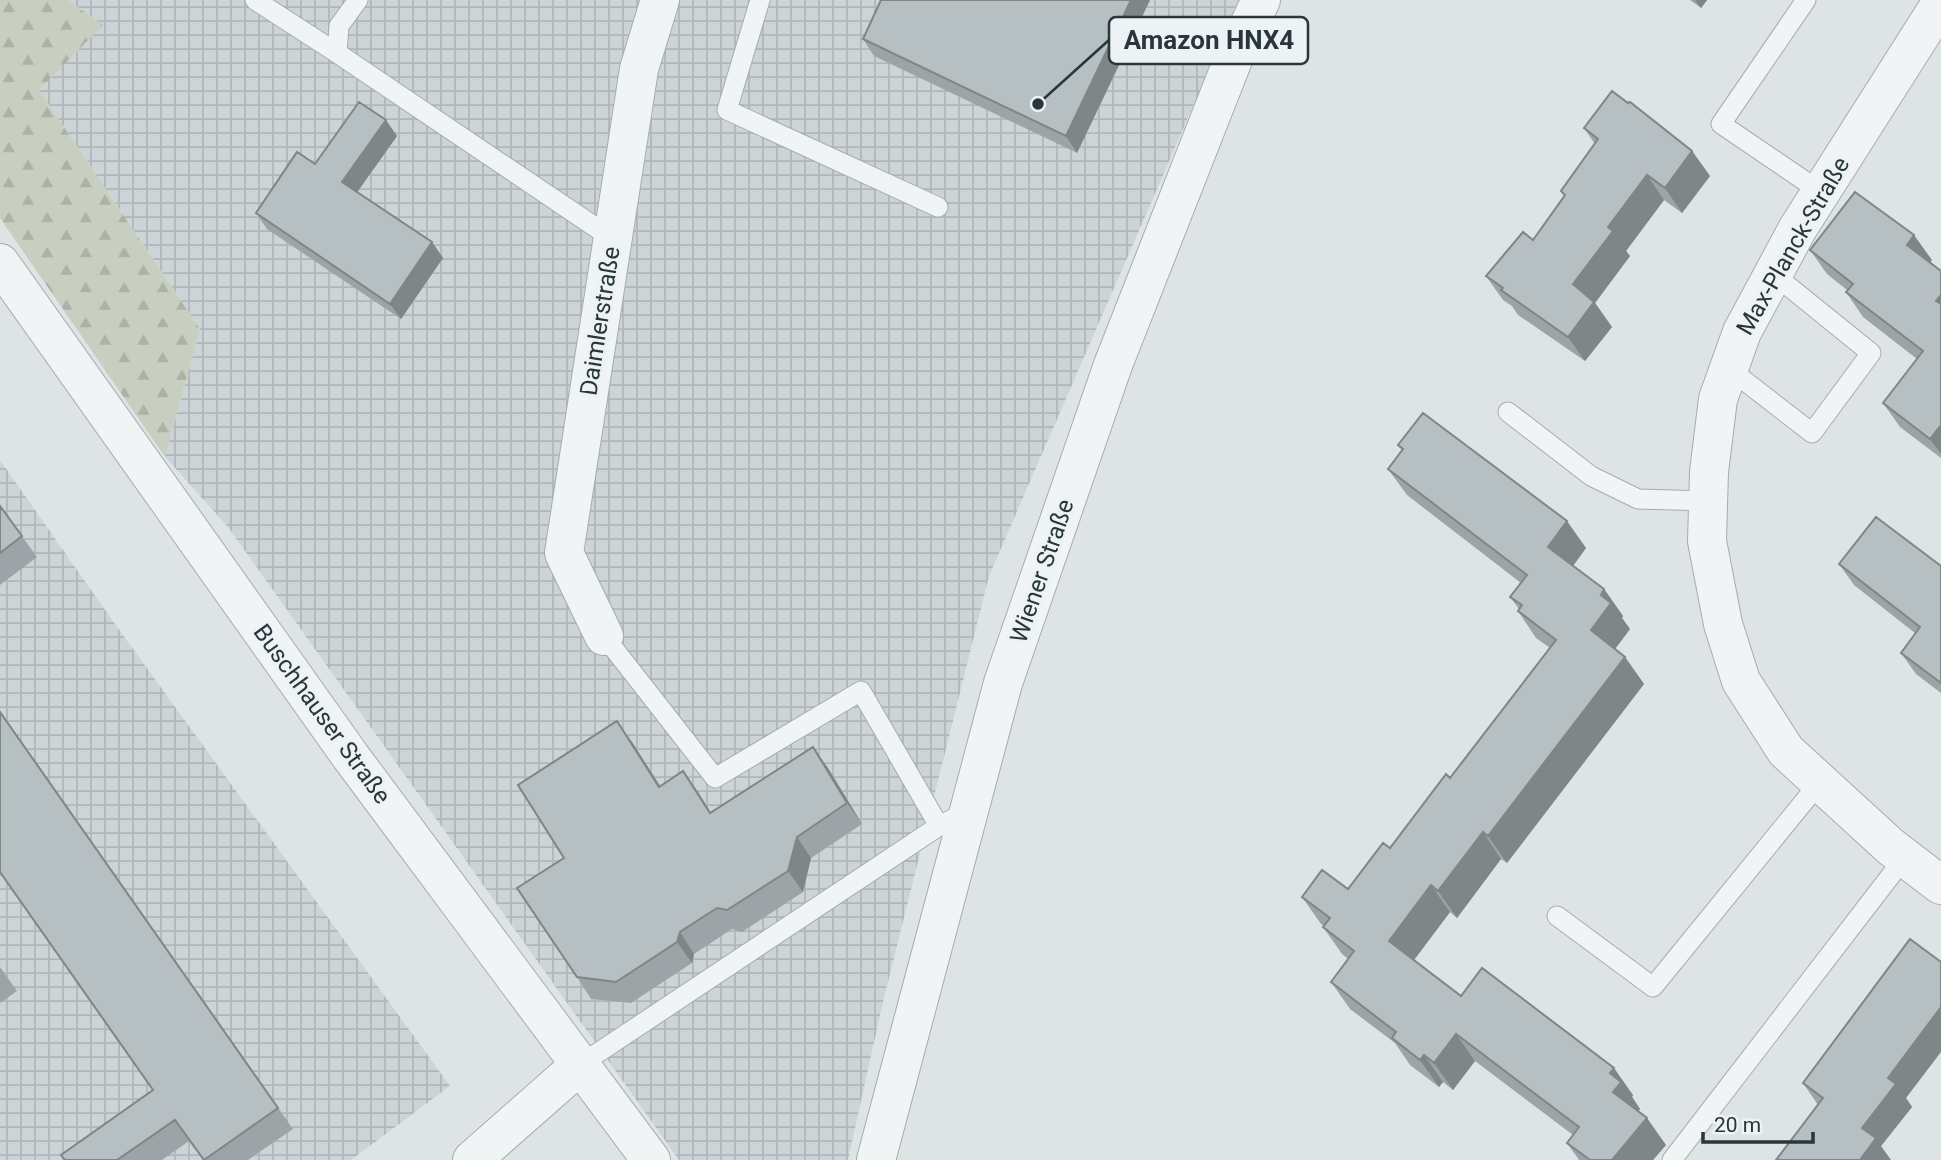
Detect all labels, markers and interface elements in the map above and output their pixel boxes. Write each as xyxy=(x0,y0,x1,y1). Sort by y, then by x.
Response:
callout: Amazon HNX4 xyxy=(1109,17,1308,64)
text: Amazon HNX4 xyxy=(1124,25,1294,55)
street label: Max-Planck-Straße xyxy=(1731,152,1855,340)
street label: Daimlerstraße xyxy=(574,245,626,397)
street label: Wiener Straße xyxy=(1004,496,1080,646)
street label: Buschhauser Straße xyxy=(248,619,396,809)
scale bar xyxy=(1703,1100,1813,1144)
text: 20 m xyxy=(1714,1113,1761,1137)

